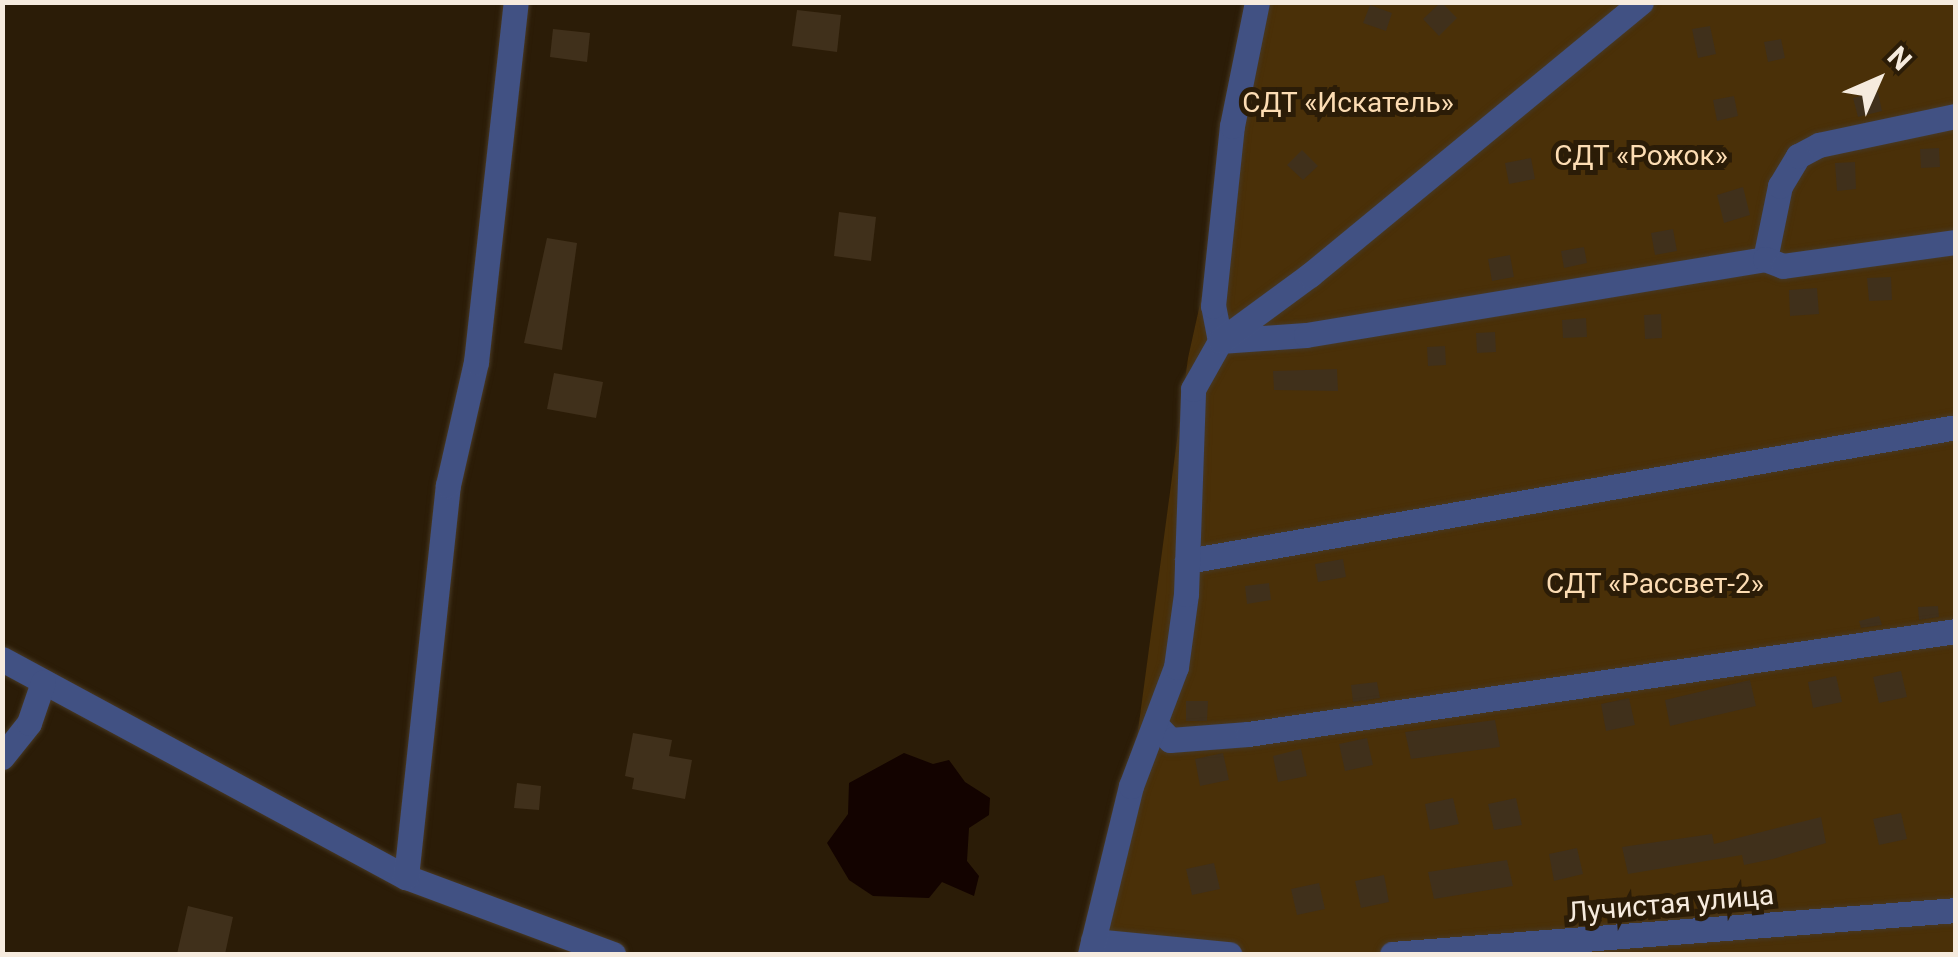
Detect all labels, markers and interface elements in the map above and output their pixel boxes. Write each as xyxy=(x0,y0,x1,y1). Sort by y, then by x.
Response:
north arrow xyxy=(1828,30,1928,130)
text: N xyxy=(1881,40,1918,77)
park label: СДТ «Искатель» xyxy=(1242,86,1454,120)
park label: СДТ «Рожок» xyxy=(1554,139,1728,173)
park label: СДТ «Рассвет-2» xyxy=(1546,567,1764,601)
street label: Лучистая улица xyxy=(1567,878,1775,930)

